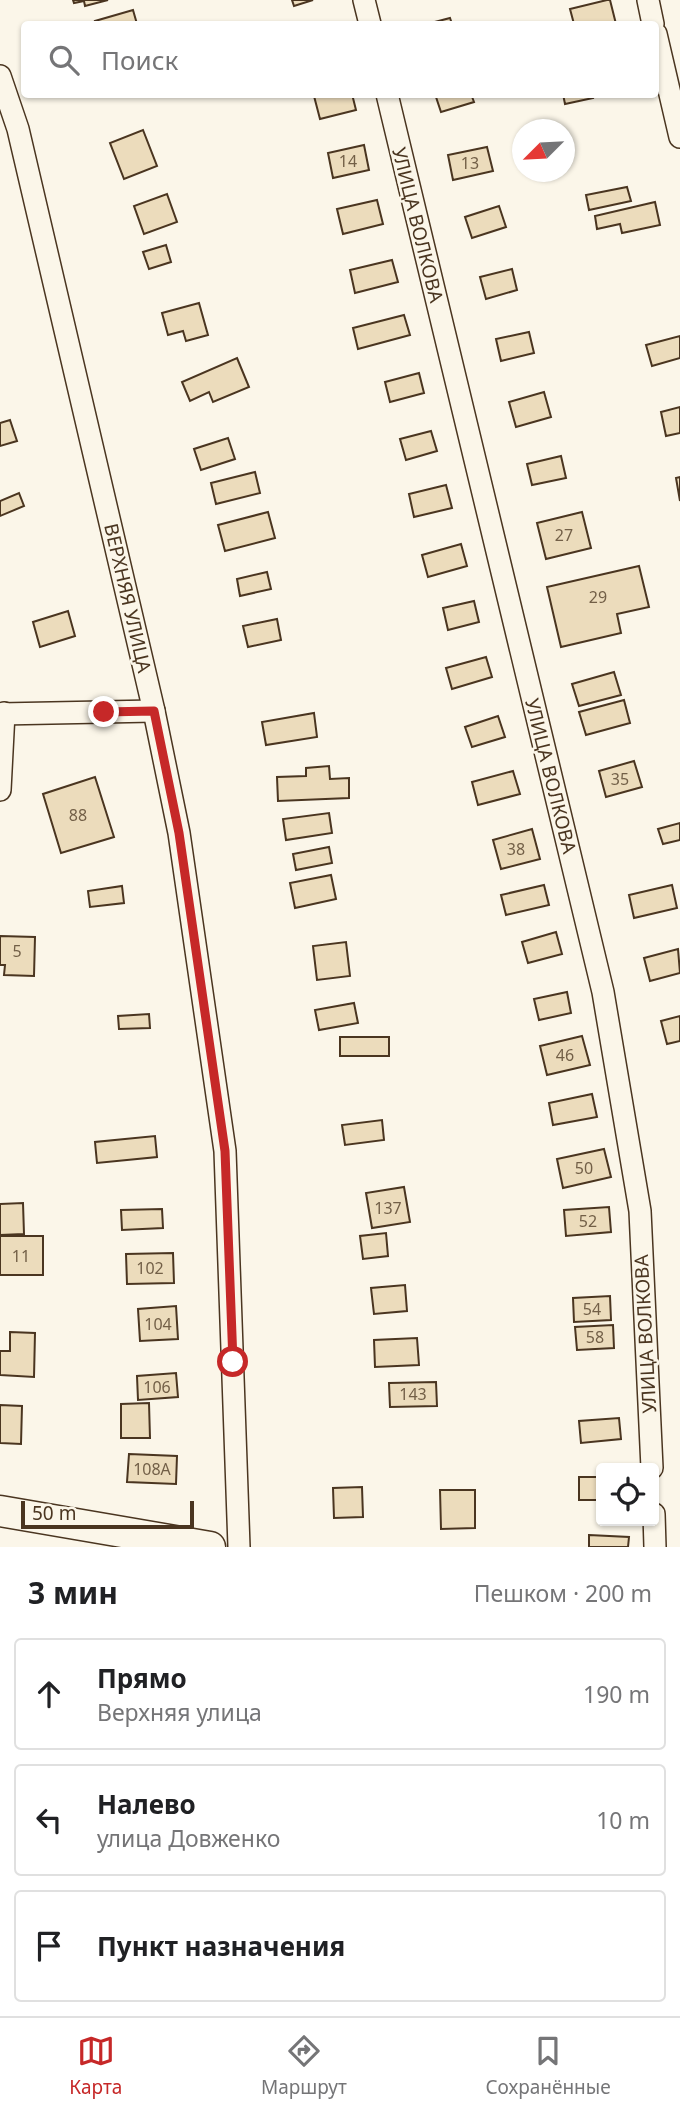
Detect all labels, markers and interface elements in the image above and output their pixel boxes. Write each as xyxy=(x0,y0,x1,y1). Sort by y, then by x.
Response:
search box xyxy=(21,21,659,98)
icon: search xyxy=(45,41,83,79)
text: Поиск xyxy=(101,42,178,78)
north arrow xyxy=(512,119,575,182)
street label: УЛИЦА ВОЛКОВА xyxy=(386,145,450,306)
house number: 14 xyxy=(339,150,357,172)
house number: 13 xyxy=(461,152,479,174)
street label: ВЕРХНЯЯ УЛИЦА xyxy=(98,521,158,676)
house number: 27 xyxy=(555,524,573,546)
house number: 29 xyxy=(589,586,607,608)
route end xyxy=(88,696,119,727)
street label: УЛИЦА ВОЛКОВА xyxy=(519,696,583,857)
house number: 35 xyxy=(611,768,629,790)
house number: 88 xyxy=(69,804,87,826)
house number: 38 xyxy=(507,838,525,860)
house number: 5 xyxy=(12,940,22,962)
house number: 46 xyxy=(556,1044,574,1066)
house number: 50 xyxy=(575,1157,593,1179)
house number: 137 xyxy=(374,1197,402,1219)
house number: 52 xyxy=(579,1210,597,1232)
house number: 11 xyxy=(12,1245,30,1267)
street label: УЛИЦА ВОЛКОВА xyxy=(628,1253,662,1414)
house number: 102 xyxy=(136,1257,164,1279)
house number: 54 xyxy=(583,1298,601,1320)
house number: 104 xyxy=(144,1313,172,1335)
house number: 58 xyxy=(586,1326,604,1348)
route start xyxy=(217,1346,248,1377)
house number: 106 xyxy=(143,1376,171,1398)
house number: 143 xyxy=(399,1383,427,1405)
house number: 108А xyxy=(133,1458,172,1480)
map controls xyxy=(596,1463,659,1526)
button: locate xyxy=(596,1463,659,1526)
scale bar xyxy=(21,1498,194,1530)
text: 50 m xyxy=(32,1500,76,1526)
text: 3 мин xyxy=(28,1572,118,1613)
text: Пешком · 200 m xyxy=(474,1577,652,1609)
text: Прямо xyxy=(97,1660,187,1696)
icon: ahead xyxy=(30,1675,68,1713)
text: 190 m xyxy=(583,1678,650,1710)
text: Верхняя улица xyxy=(97,1696,262,1728)
text: Налево xyxy=(97,1786,196,1822)
icon: left xyxy=(30,1801,68,1839)
text: 10 m xyxy=(596,1804,650,1836)
text: улица Довженко xyxy=(97,1822,280,1854)
icon: arrive xyxy=(30,1927,68,1965)
text: Пункт назначения xyxy=(97,1928,345,1964)
tab: Карта xyxy=(69,2032,122,2100)
tab: Маршрут xyxy=(261,2032,347,2100)
tab: Сохранённые xyxy=(485,2032,611,2100)

